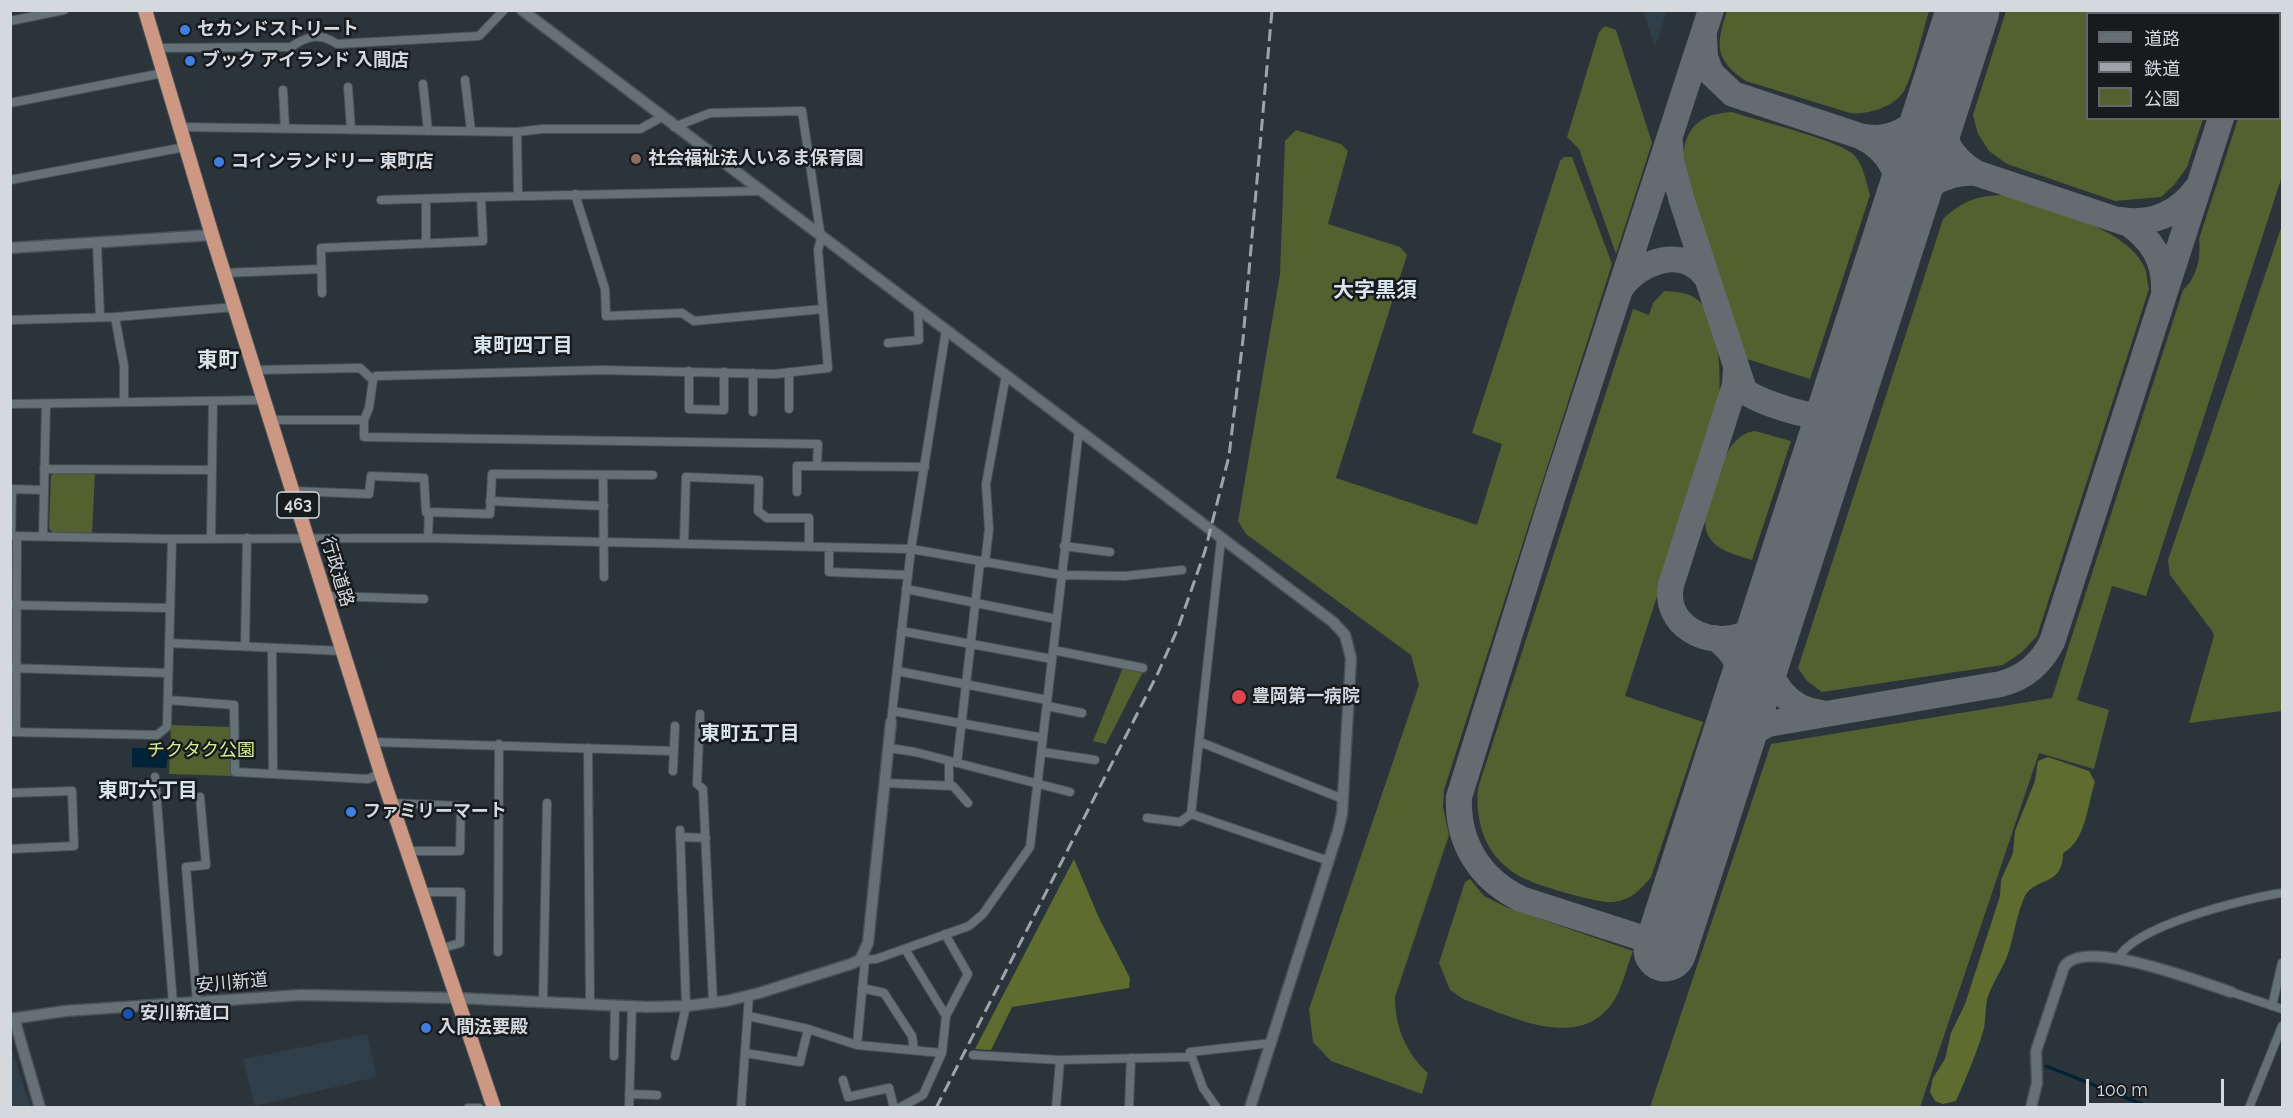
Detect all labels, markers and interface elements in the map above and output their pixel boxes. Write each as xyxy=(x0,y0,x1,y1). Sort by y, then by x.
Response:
legend xyxy=(2086,12,2281,120)
place label: セカンドストリート xyxy=(197,19,359,41)
marker: セカンドストリート xyxy=(178,23,192,37)
text: 道路 xyxy=(2144,28,2180,49)
place label: ブック アイランド 入間店 xyxy=(202,50,409,72)
marker: ブック アイランド 入間店 xyxy=(183,54,197,68)
text: 鉄道 xyxy=(2144,58,2180,79)
text: 公園 xyxy=(2144,88,2180,109)
place label: 社会福祉法人いるま保育園 xyxy=(648,148,864,170)
place label: コインランドリー 東町店 xyxy=(231,151,433,173)
marker: 社会福祉法人いるま保育園 xyxy=(629,152,643,166)
marker: コインランドリー 東町店 xyxy=(212,155,226,169)
district label: 大字黒須 xyxy=(1333,278,1417,304)
district label: 東町四丁目 xyxy=(473,334,573,358)
district label: 東町 xyxy=(197,348,239,374)
road number: 463 xyxy=(277,492,319,518)
street label: 行政道路 xyxy=(316,534,358,610)
place label: 豊岡第一病院 xyxy=(1252,686,1360,708)
marker: 豊岡第一病院 xyxy=(1230,688,1248,706)
district label: 東町五丁目 xyxy=(700,722,800,746)
park label: チクタク公園 xyxy=(147,740,255,762)
district label: 東町六丁目 xyxy=(98,779,198,803)
place label: ファミリーマート xyxy=(363,801,507,823)
marker: ファミリーマート xyxy=(344,805,358,819)
street label: 安川新道 xyxy=(195,969,269,997)
place label: 安川新道口 xyxy=(140,1003,230,1025)
marker: 安川新道口 xyxy=(121,1007,135,1021)
place label: 入間法要殿 xyxy=(438,1017,528,1039)
marker: 入間法要殿 xyxy=(419,1021,433,1035)
scale bar xyxy=(2089,1067,2227,1105)
text: 100 m xyxy=(2097,1079,2148,1100)

